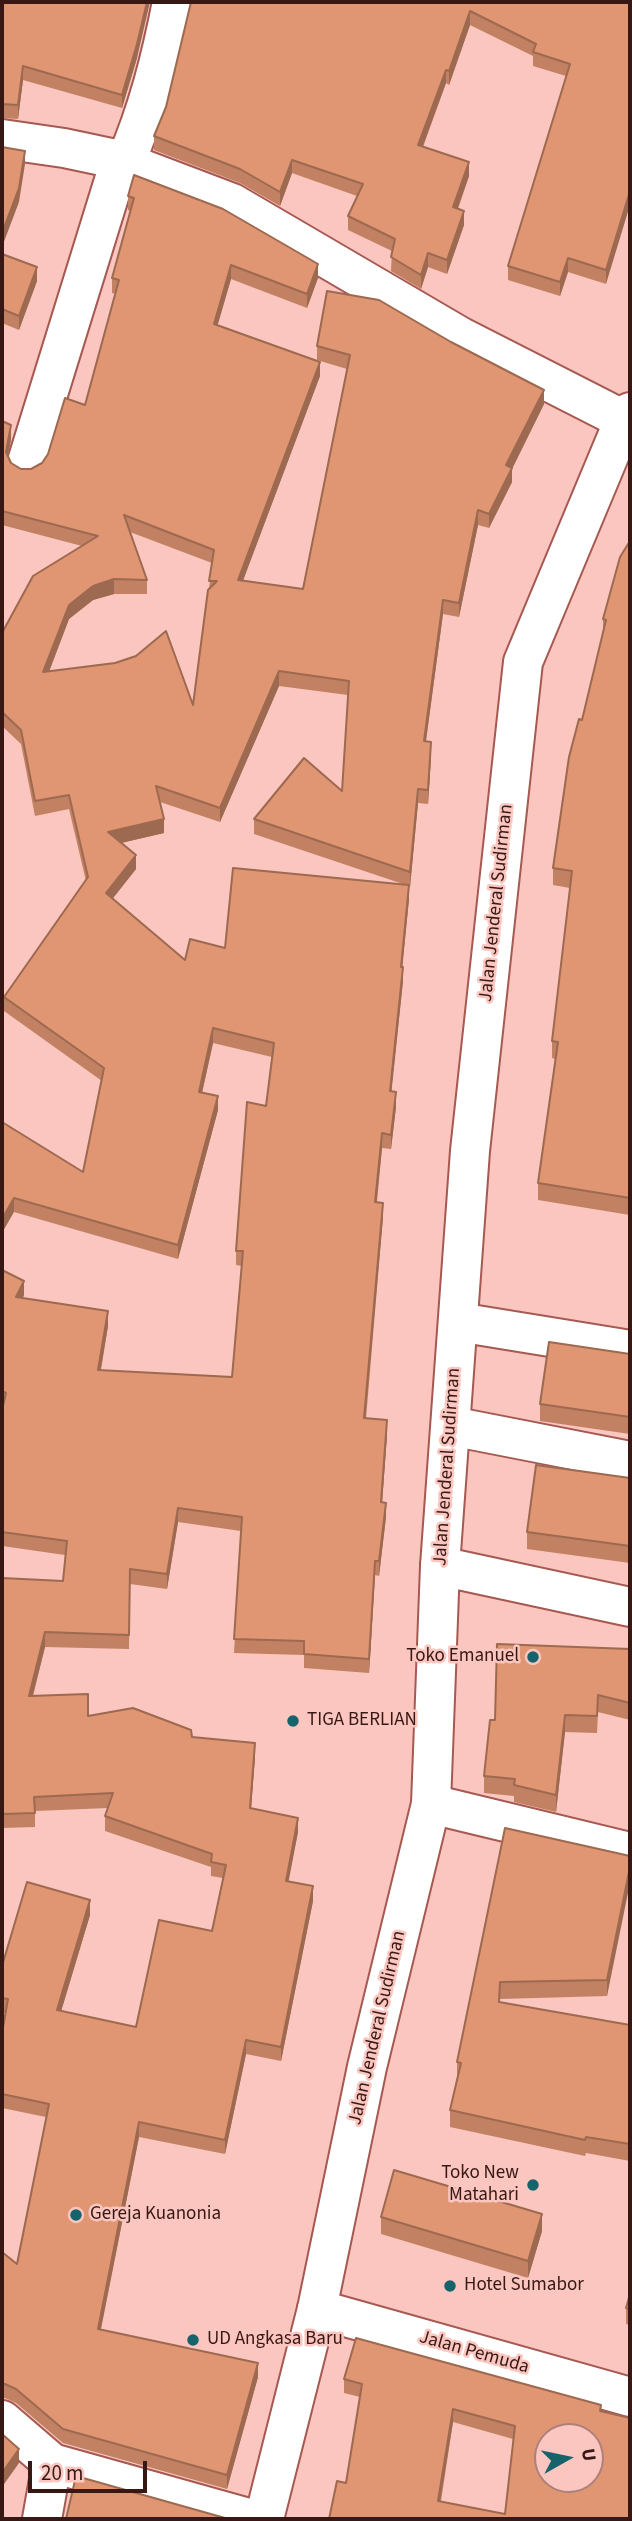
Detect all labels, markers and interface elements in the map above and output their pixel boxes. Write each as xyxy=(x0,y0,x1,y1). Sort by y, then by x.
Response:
street label: Jalan Jenderal Sudirman xyxy=(475,803,519,1003)
street label: Jalan Jenderal Sudirman xyxy=(430,1367,466,1567)
place label: Toko Emanuel xyxy=(406,1646,519,1668)
marker: Toko Emanuel xyxy=(525,1649,541,1665)
place label: TIGA BERLIAN xyxy=(307,1710,417,1732)
marker: TIGA BERLIAN xyxy=(285,1713,301,1729)
street label: Jalan Jenderal Sudirman xyxy=(345,1929,411,2127)
place label: Toko New Matahari xyxy=(441,2163,519,2207)
marker: Toko New Matahari xyxy=(525,2177,541,2193)
place label: Gereja Kuanonia xyxy=(90,2204,221,2226)
marker: Gereja Kuanonia xyxy=(68,2207,84,2223)
place label: Hotel Sumabor xyxy=(464,2275,584,2297)
marker: Hotel Sumabor xyxy=(442,2278,458,2294)
street label: Jalan Pemuda xyxy=(416,2326,532,2380)
place label: UD Angkasa Baru xyxy=(207,2329,343,2351)
marker: UD Angkasa Baru xyxy=(185,2332,201,2348)
north arrow xyxy=(534,2423,604,2493)
text: U xyxy=(574,2447,603,2463)
scale bar xyxy=(32,2448,150,2492)
text: 20 m xyxy=(41,2458,83,2488)

